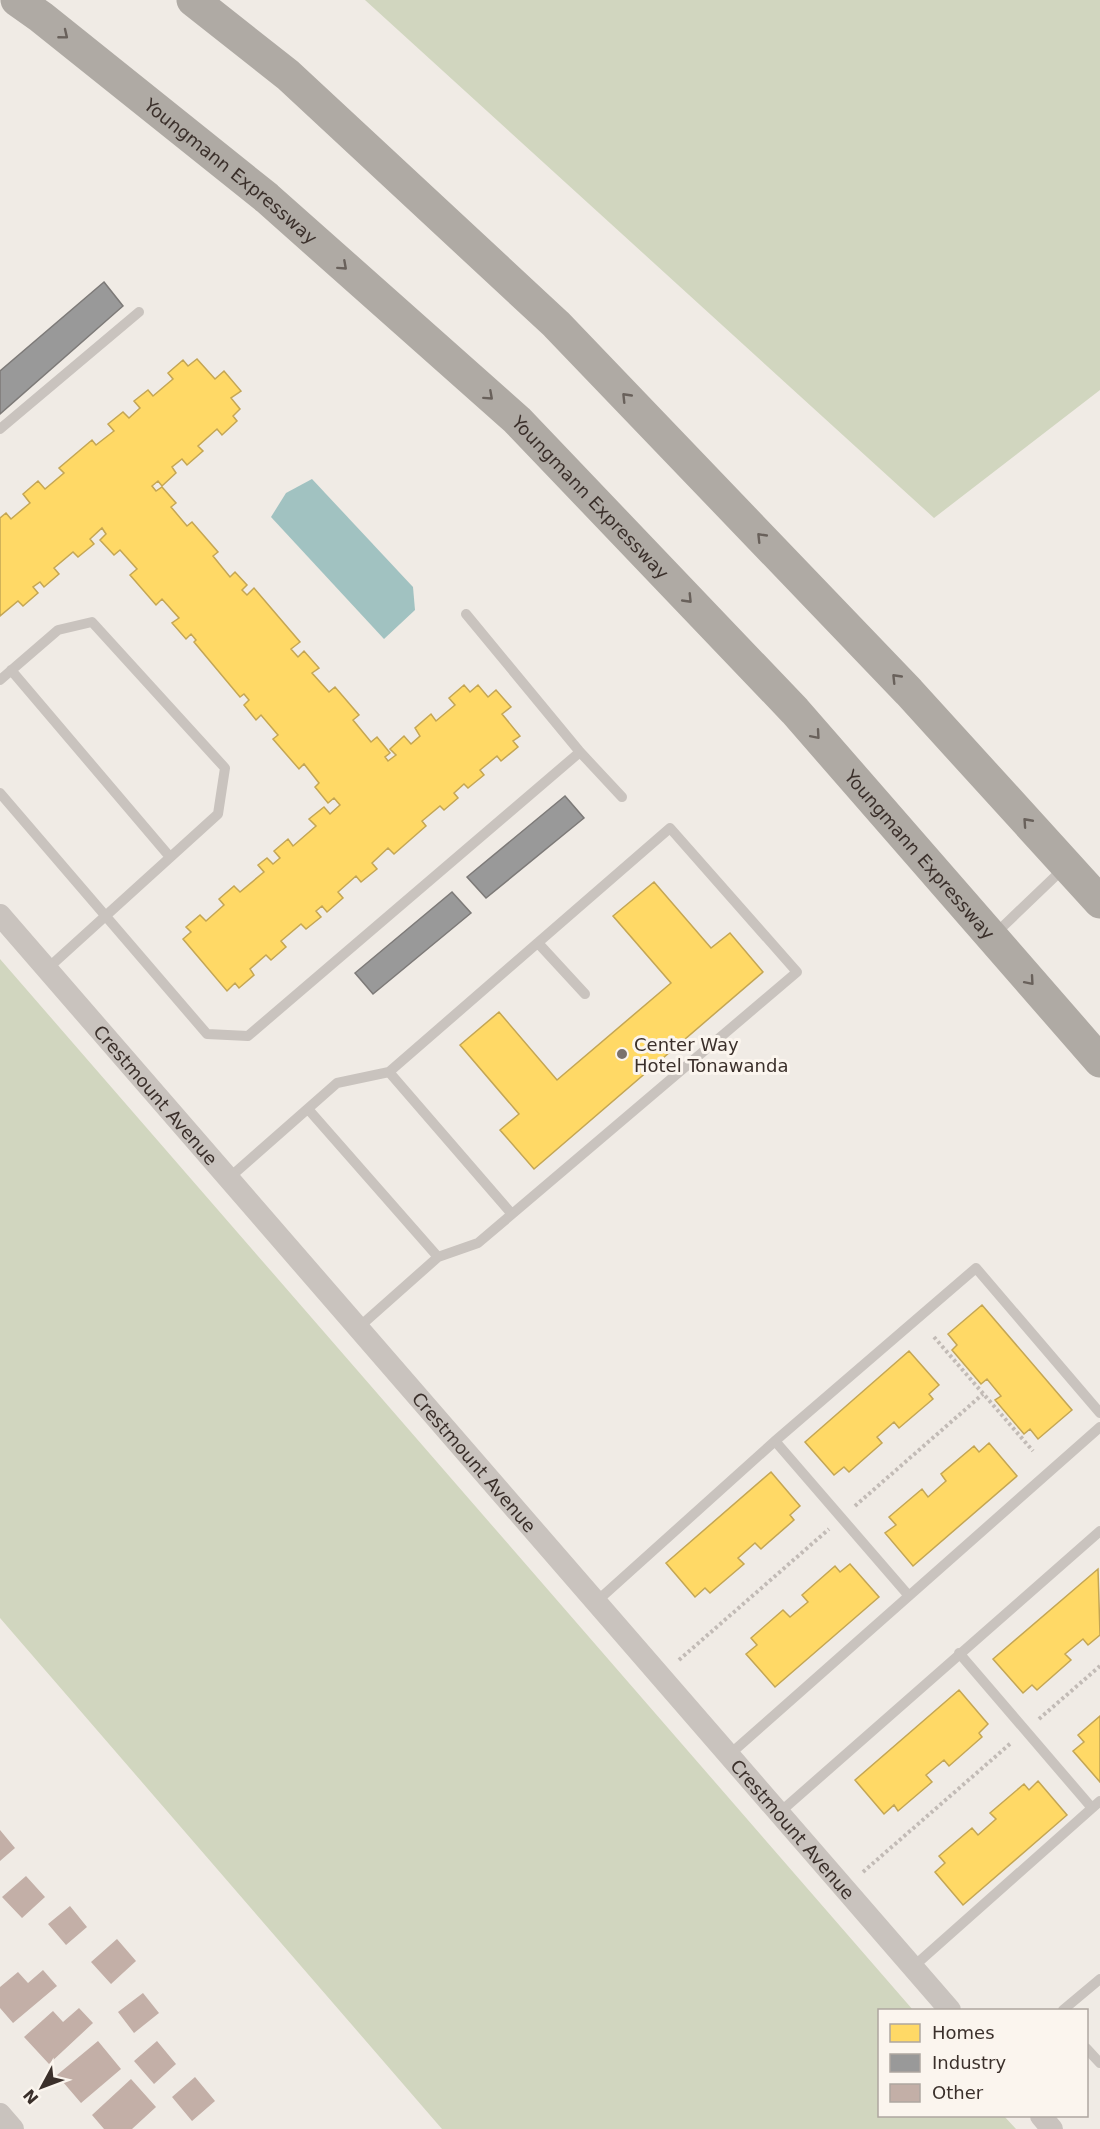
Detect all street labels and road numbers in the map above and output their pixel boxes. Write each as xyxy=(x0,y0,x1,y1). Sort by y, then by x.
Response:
street label: Youngmann Expressway xyxy=(140,93,322,249)
street label: Youngmann Expressway xyxy=(507,410,674,583)
street label: Youngmann Expressway xyxy=(840,765,1000,944)
street label: Crestmount Avenue xyxy=(90,1021,222,1169)
street label: Crestmount Avenue xyxy=(408,1388,541,1536)
street label: Crestmount Avenue xyxy=(727,1755,859,1903)

